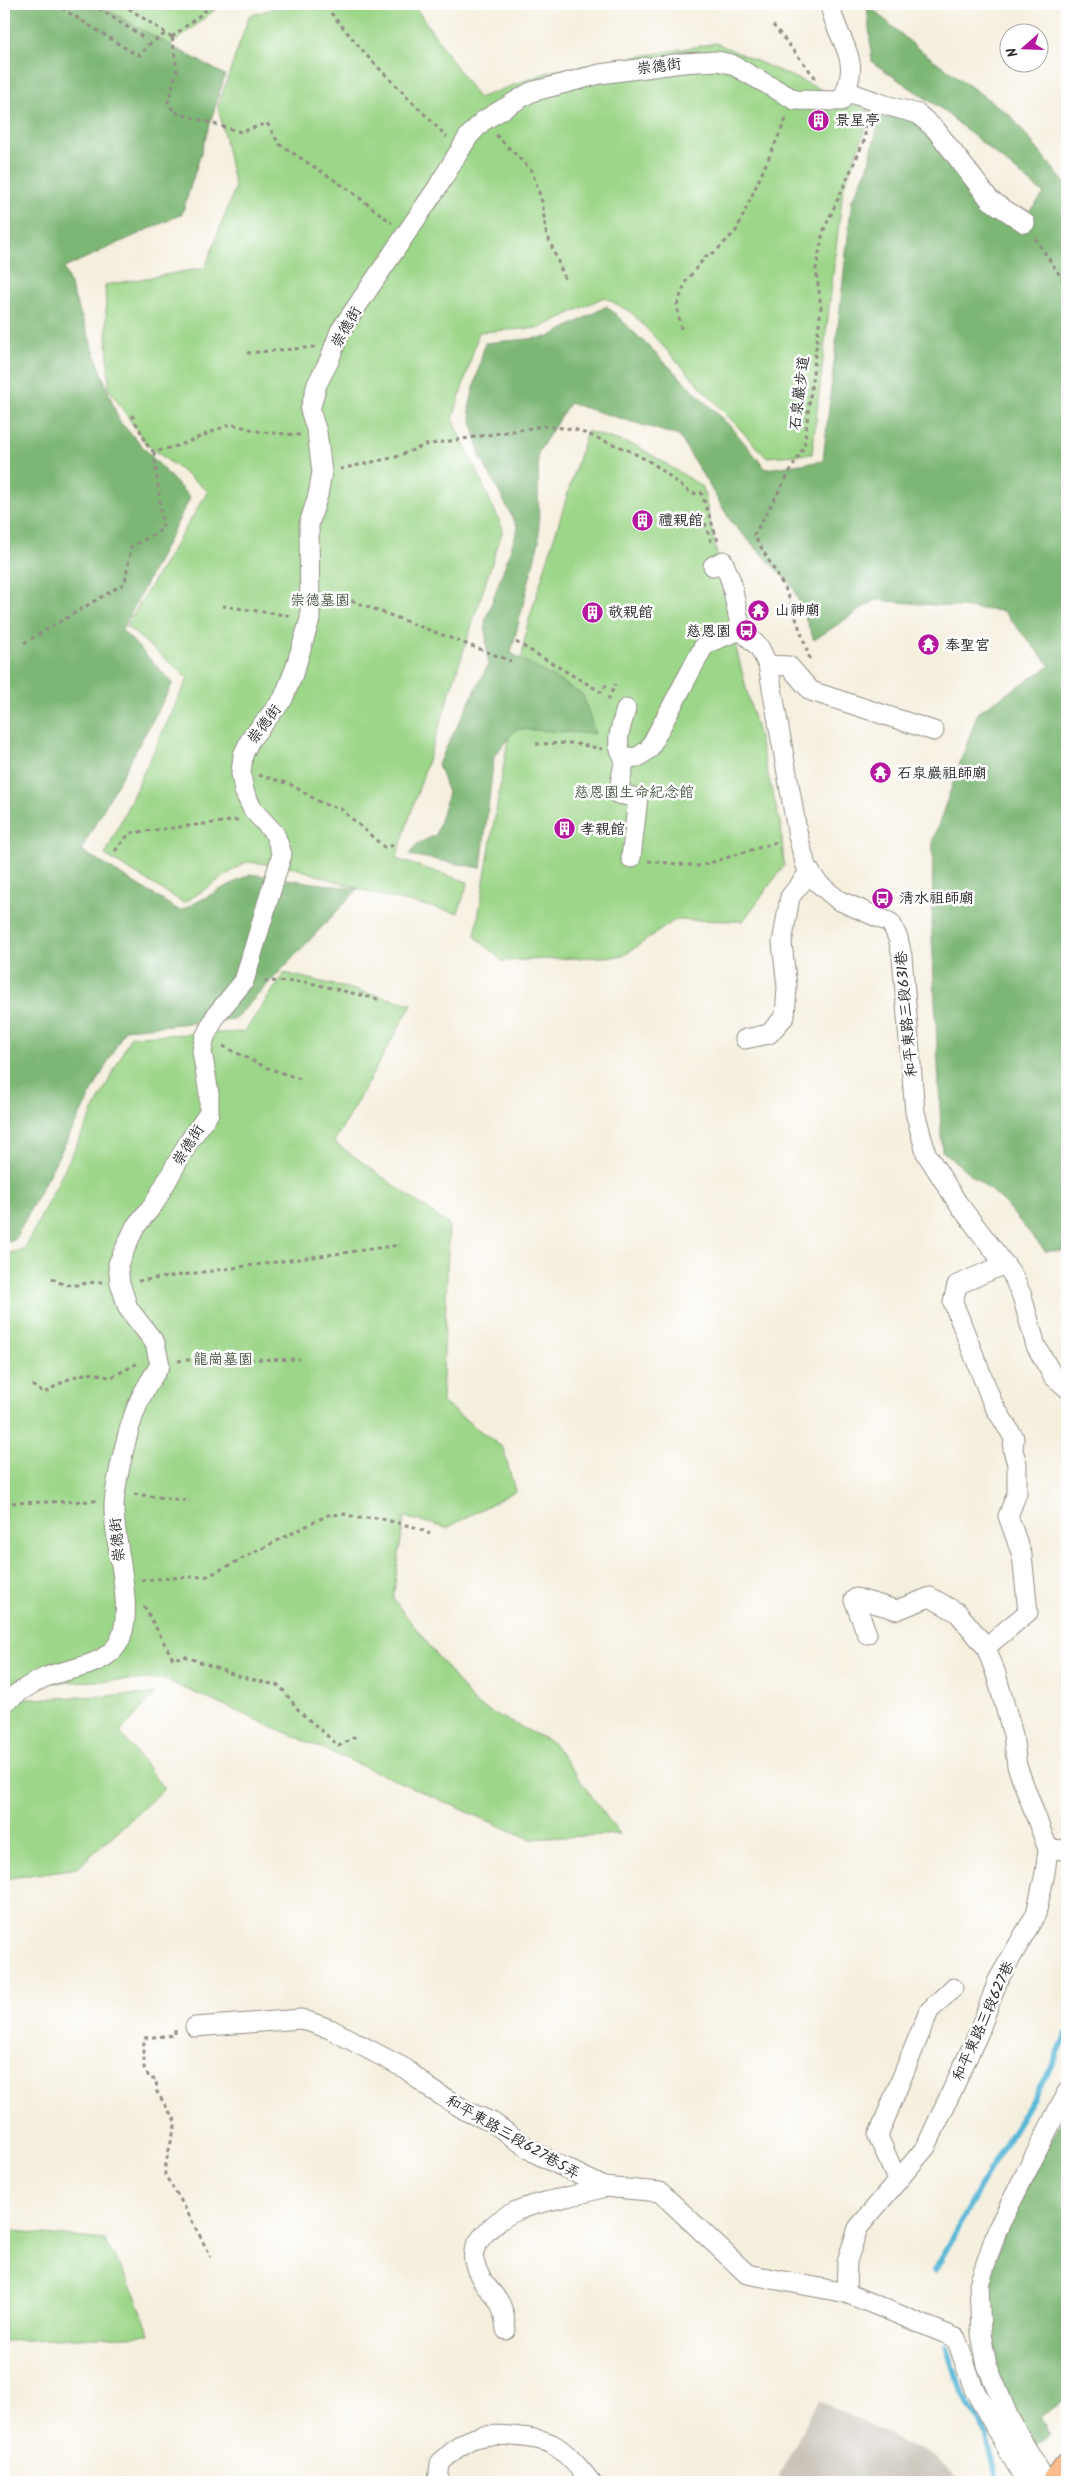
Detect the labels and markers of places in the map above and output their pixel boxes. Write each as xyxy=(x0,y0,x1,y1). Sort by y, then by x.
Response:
building icon: 景星亭 xyxy=(807,108,831,132)
place label: 景星亭 xyxy=(835,109,880,133)
building icon: 禮親館 xyxy=(630,508,654,532)
place label: 禮親館 xyxy=(658,509,703,533)
temple icon: 山神廟 xyxy=(747,598,771,622)
place label: 山神廟 xyxy=(775,599,820,623)
building icon: 敬親館 xyxy=(580,600,604,624)
place label: 敬親館 xyxy=(608,601,653,625)
bus stop icon: 慈恩園 xyxy=(735,619,759,643)
place label: 慈恩園 xyxy=(686,620,731,644)
temple icon: 奉聖宮 xyxy=(917,633,941,657)
place label: 奉聖宮 xyxy=(945,634,990,658)
temple icon: 石泉巖祖師廟 xyxy=(869,761,893,785)
place label: 石泉巖祖師廟 xyxy=(897,762,987,786)
building icon: 孝親館 xyxy=(552,817,576,841)
place label: 孝親館 xyxy=(580,818,625,842)
bus stop icon: 清水祖師廟 xyxy=(871,886,895,910)
place label: 清水祖師廟 xyxy=(899,887,974,911)

